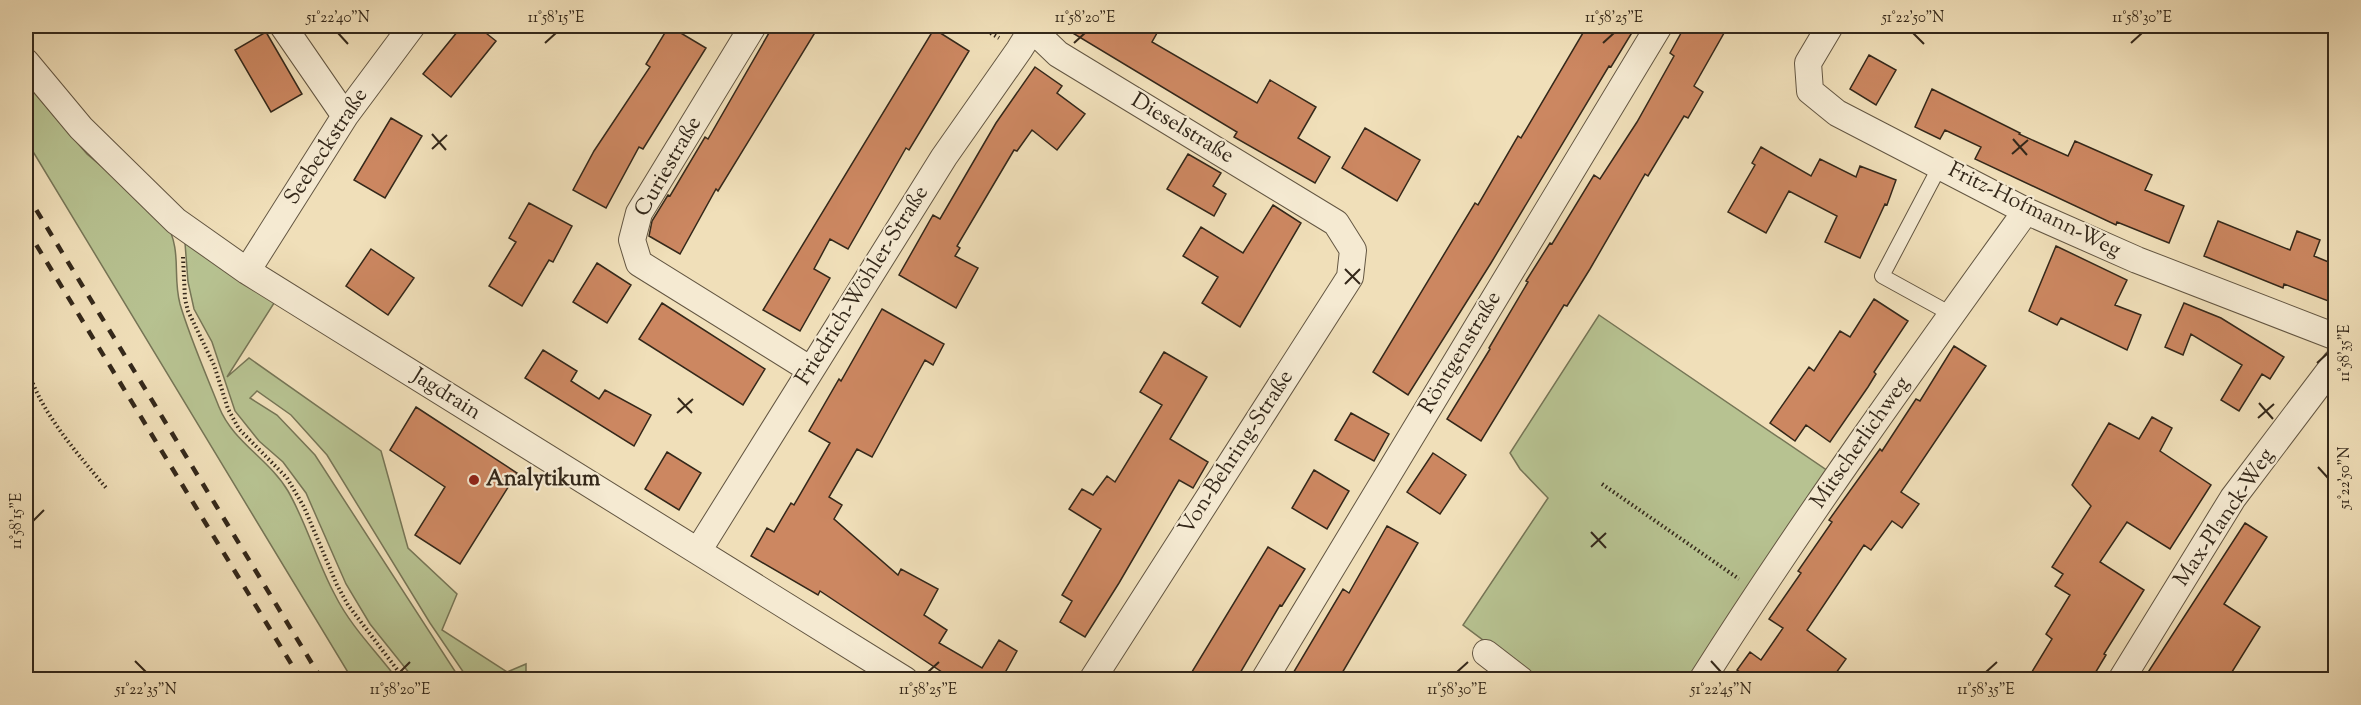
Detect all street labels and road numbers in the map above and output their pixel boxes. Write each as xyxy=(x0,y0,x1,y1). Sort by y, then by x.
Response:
street label: Seebeckstraße xyxy=(277,82,377,212)
street label: Dieselstraße xyxy=(1124,86,1240,172)
street label: Curiestraße xyxy=(627,111,711,223)
street label: Fritz-Hofmann-Weg xyxy=(1942,155,2126,267)
street label: Friedrich-Wöhler-Straße xyxy=(788,180,938,392)
street label: Röntgenstraße xyxy=(1412,286,1510,420)
street label: Jagdrain xyxy=(404,361,487,429)
street label: Von-Behring-Straße xyxy=(1172,364,1302,542)
street label: Mitscherlichweg xyxy=(1803,370,1919,516)
street label: Max-Planck-Weg xyxy=(2167,442,2283,594)

